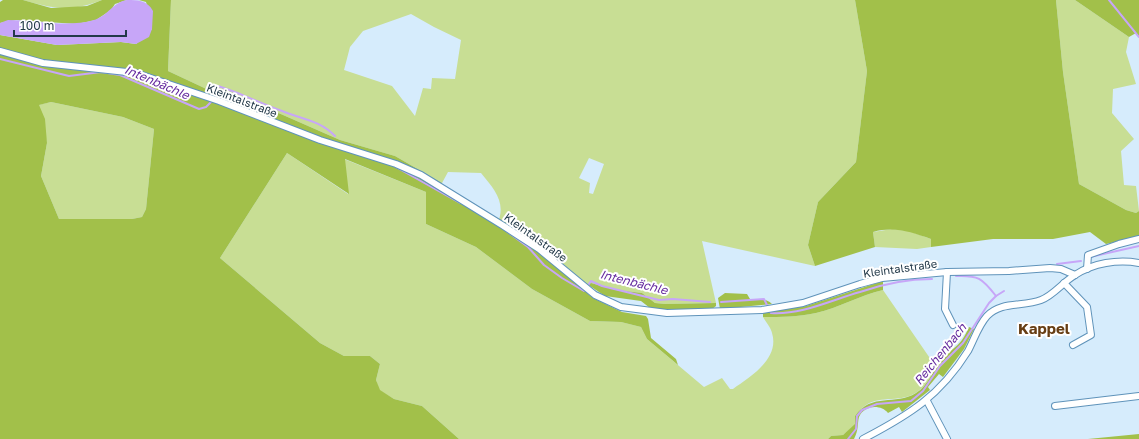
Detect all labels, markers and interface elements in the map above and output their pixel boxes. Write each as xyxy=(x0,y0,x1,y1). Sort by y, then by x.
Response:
scale bar xyxy=(14,12,126,38)
text: 100 m xyxy=(20,18,54,33)
water label: Intenbächle xyxy=(122,62,193,103)
street label: Kleintalstraße xyxy=(205,81,279,119)
street label: Kleintalstraße xyxy=(502,210,570,264)
street label: Kleintalstraße xyxy=(862,256,938,280)
water label: Intenbächle xyxy=(599,266,670,298)
district label: Kappel xyxy=(1018,319,1070,337)
water label: Reichenbach xyxy=(911,320,970,388)

